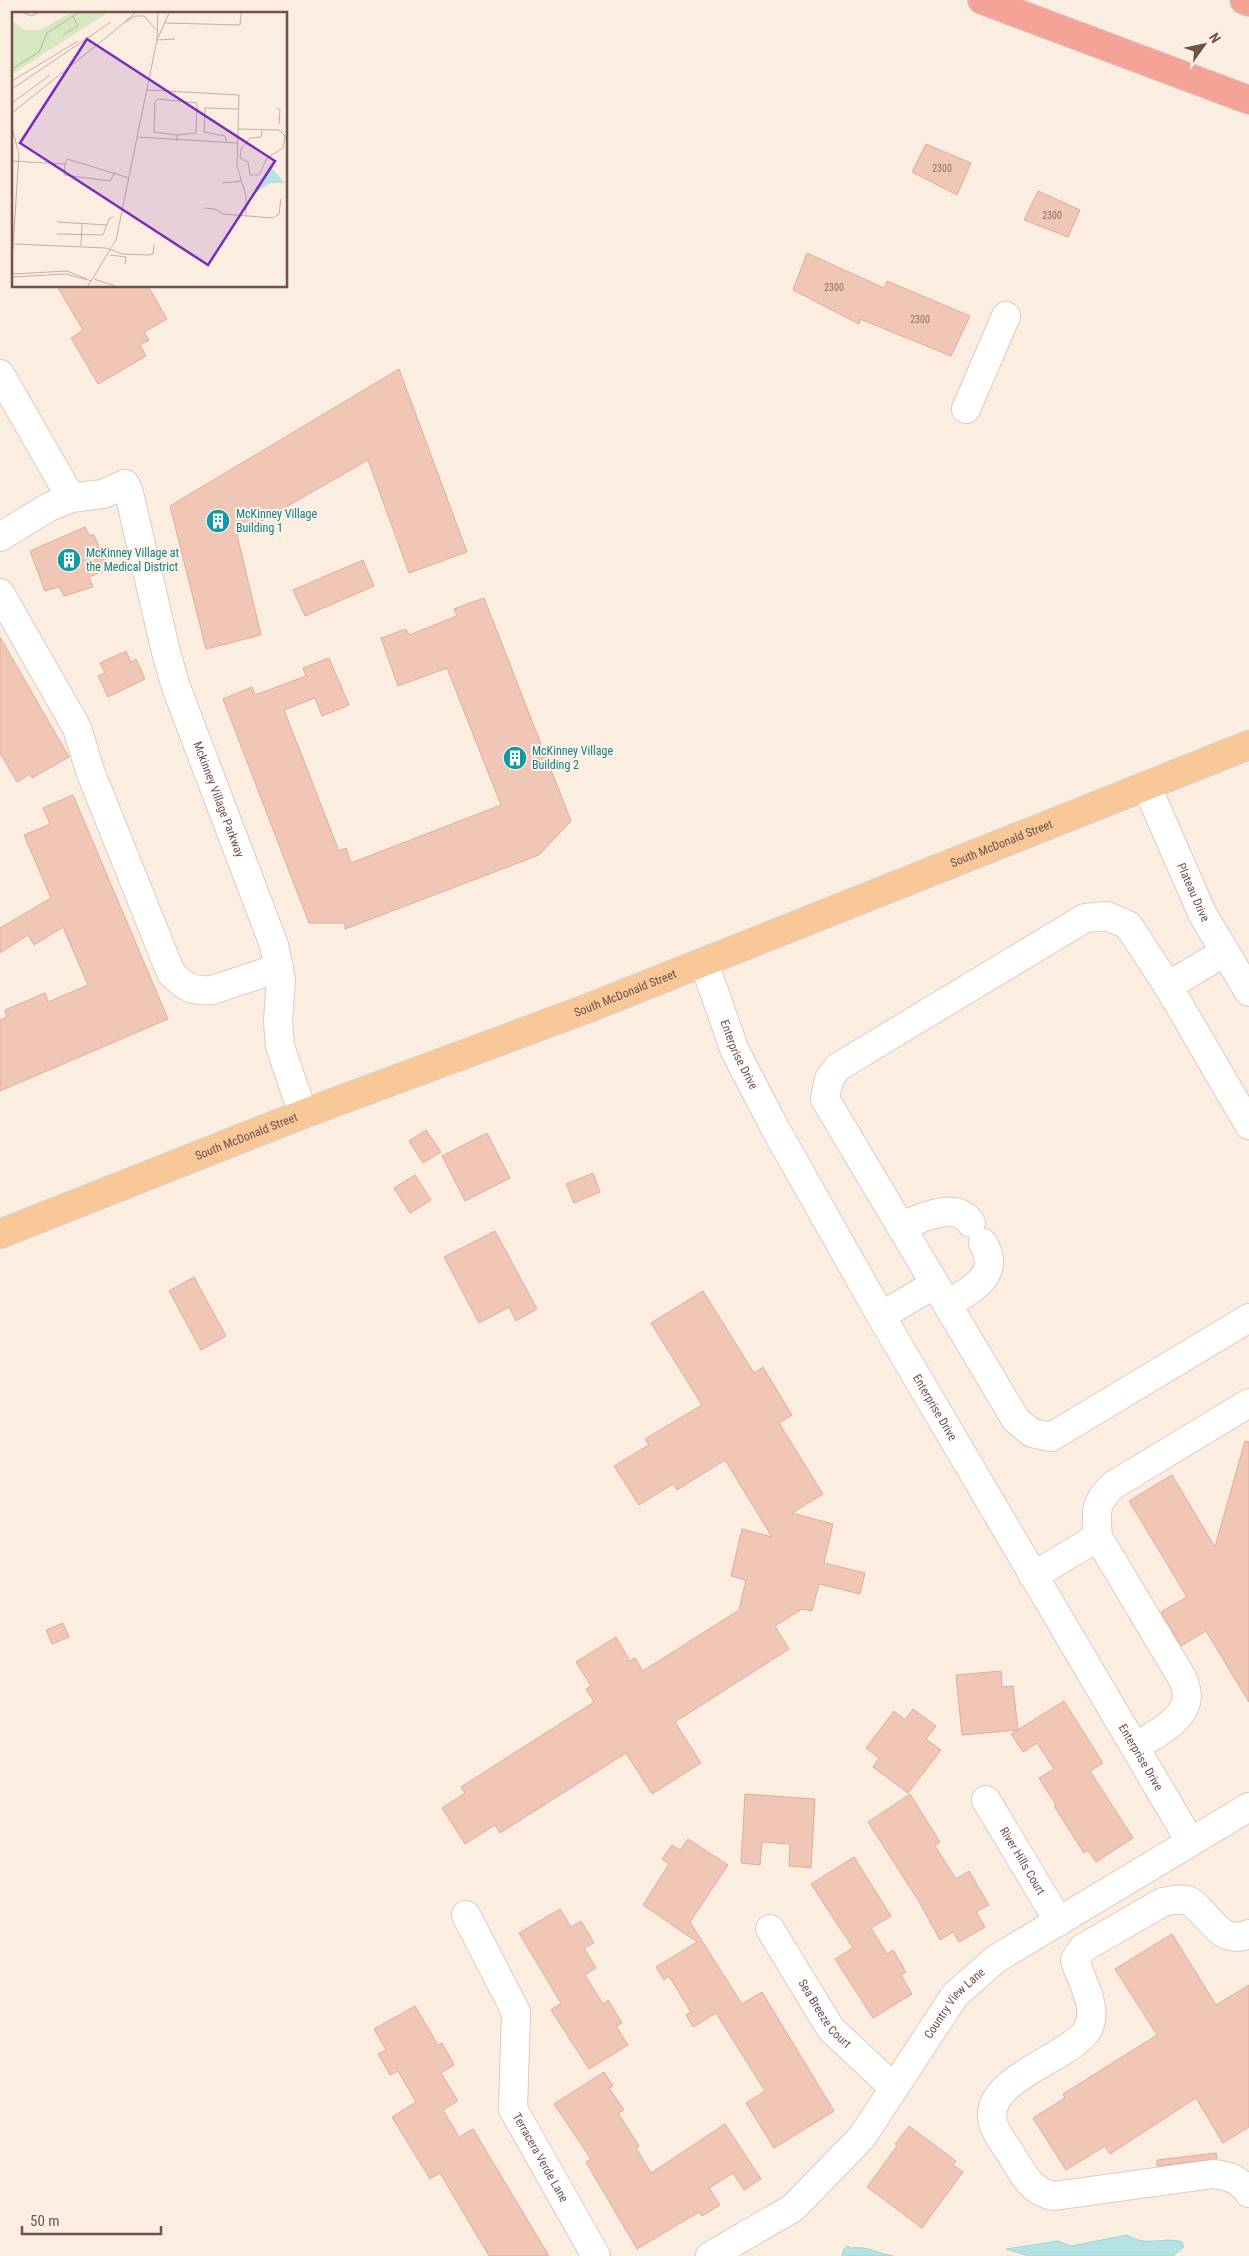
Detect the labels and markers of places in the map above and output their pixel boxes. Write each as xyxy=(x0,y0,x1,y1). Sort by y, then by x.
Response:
place label: McKinney Village Building 1 xyxy=(236,507,317,535)
building icon: McKinney Village Building 1 xyxy=(205,508,231,534)
place label: McKinney Village at the Medical District xyxy=(86,546,180,574)
building icon: McKinney Village at the Medical District xyxy=(56,547,82,573)
place label: McKinney Village Building 2 xyxy=(532,744,613,772)
building icon: McKinney Village Building 2 xyxy=(502,745,528,771)

